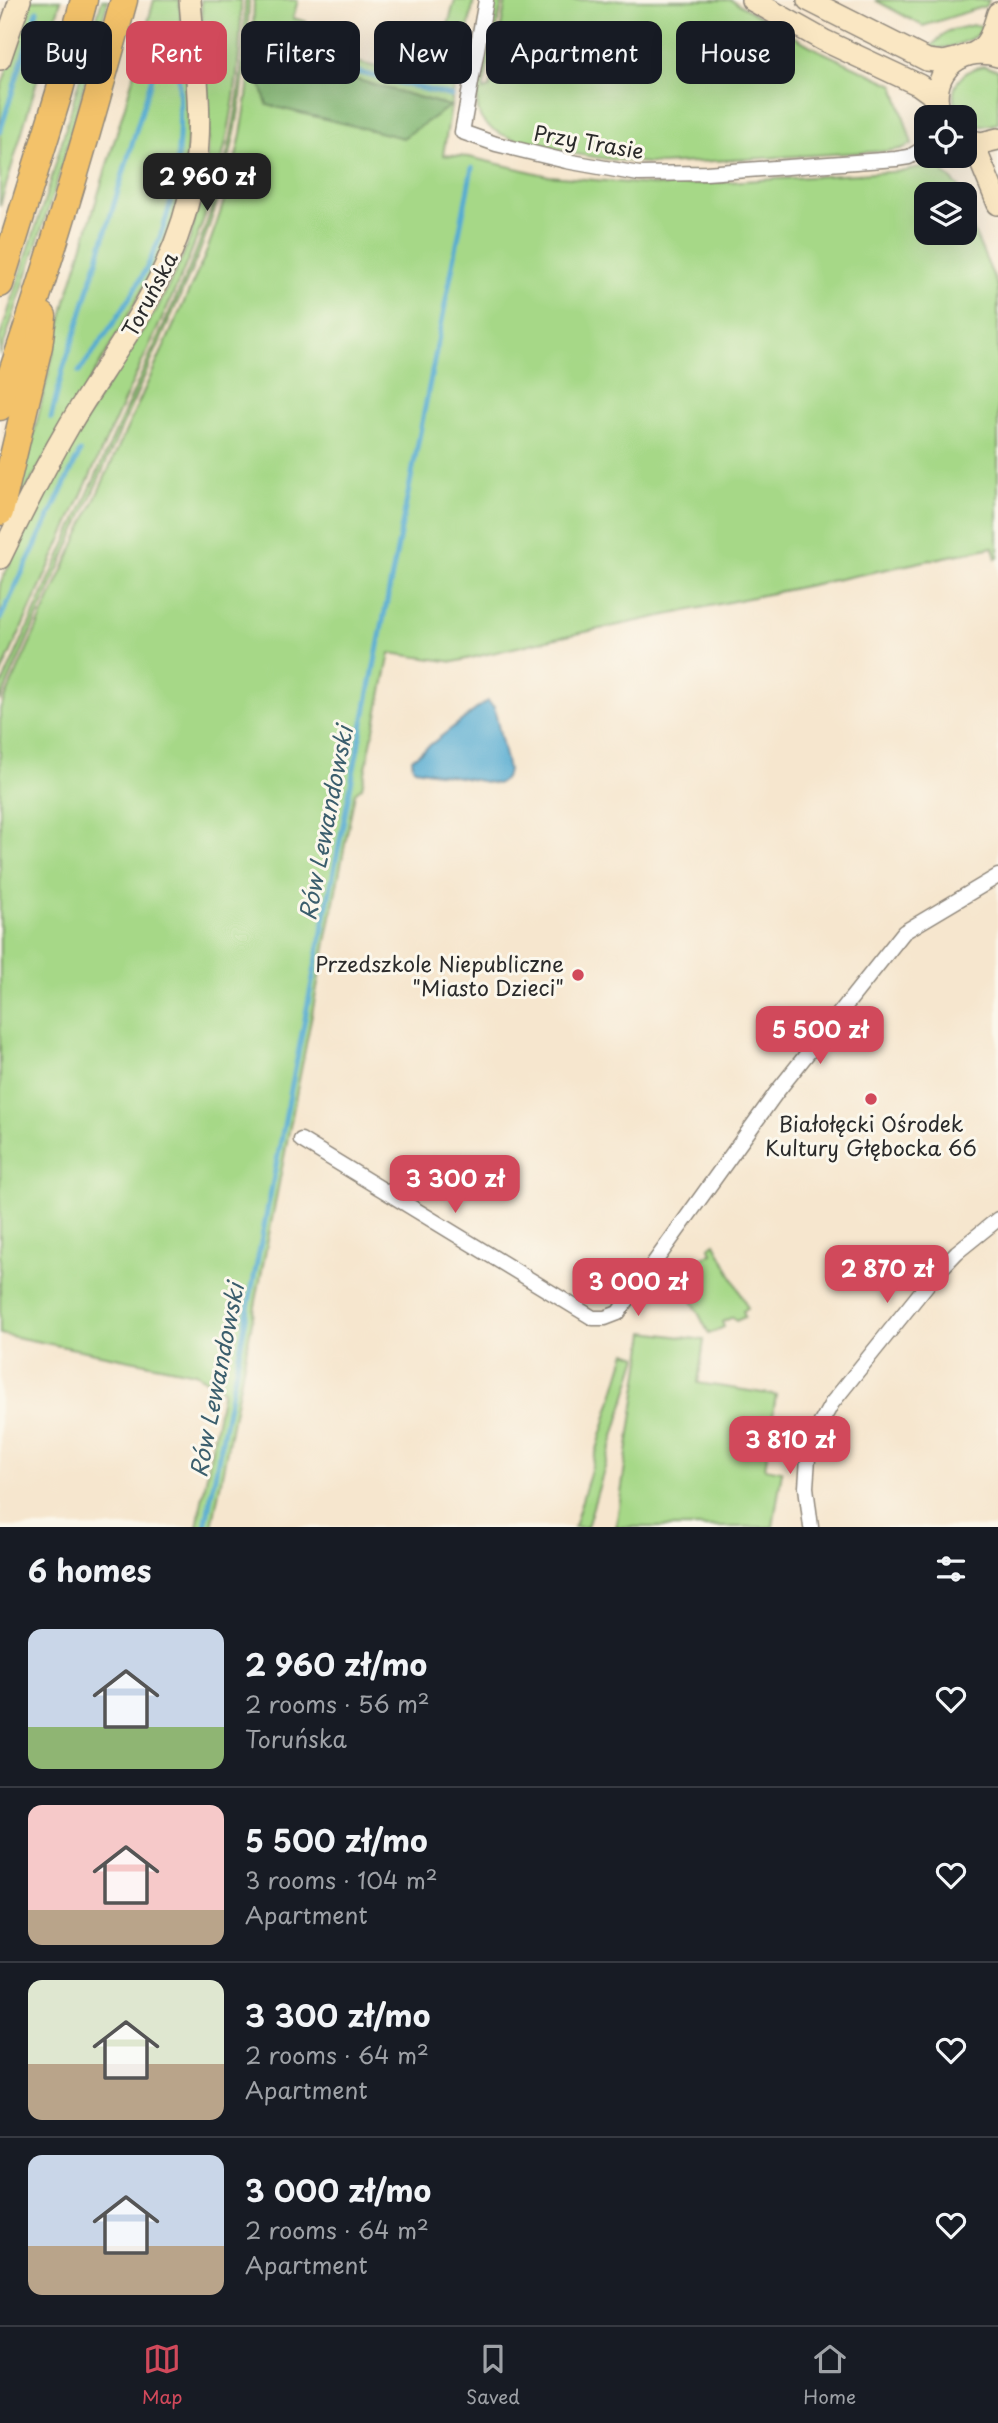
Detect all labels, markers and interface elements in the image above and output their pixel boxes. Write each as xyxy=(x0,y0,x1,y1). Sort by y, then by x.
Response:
chip: Buy xyxy=(21,21,112,84)
chip: Rent xyxy=(126,21,227,84)
chip: Filters xyxy=(241,21,360,84)
chip: New xyxy=(374,21,472,84)
chip: Apartment xyxy=(486,21,662,84)
chip: House xyxy=(676,21,795,84)
map controls xyxy=(914,105,977,245)
button: locate xyxy=(914,105,977,168)
street label: Przy Trasie xyxy=(531,116,647,166)
pin: 2 960 zł xyxy=(135,154,279,213)
text: 2 960 zł xyxy=(159,158,255,193)
button: layers xyxy=(914,182,977,245)
street label: Toruńska xyxy=(113,246,185,342)
water label: Rów Lewandowski xyxy=(289,719,362,923)
place label: Przedszkole Niepubliczne "Miasto Dzieci" xyxy=(315,947,564,1003)
marker: Przedszkole Niepubliczne "Miasto Dzieci" xyxy=(570,967,586,983)
pin: 5 500 zł xyxy=(748,1006,892,1066)
text: 5 500 zł xyxy=(772,1011,868,1046)
marker: Białołęcki Ośrodek Kultury Głębocka 66 xyxy=(863,1091,879,1107)
place label: Białołęcki Ośrodek Kultury Głębocka 66 xyxy=(765,1107,977,1163)
pin: 3 300 zł xyxy=(383,1156,527,1215)
text: 3 300 zł xyxy=(406,1160,504,1195)
pin: 2 870 zł xyxy=(815,1246,959,1305)
text: 2 870 zł xyxy=(841,1250,933,1285)
pin: 3 000 zł xyxy=(566,1258,710,1318)
text: 3 000 zł xyxy=(588,1263,688,1298)
water label: Rów Lewandowski xyxy=(180,1276,253,1480)
pin: 3 810 zł xyxy=(718,1416,862,1476)
text: 3 810 zł xyxy=(745,1421,835,1456)
text: 6 homes xyxy=(28,1547,151,1592)
icon: filters xyxy=(932,1550,970,1588)
text: 2 960 zł/mo xyxy=(245,1641,427,1686)
icon: home xyxy=(84,1657,168,1741)
icon: heart xyxy=(932,1680,970,1718)
text: 2 rooms · 56 m² xyxy=(245,1686,430,1721)
text: Toruńska xyxy=(245,1721,347,1756)
text: 5 500 zł/mo xyxy=(245,1817,428,1862)
icon: home xyxy=(84,1833,168,1917)
icon: heart xyxy=(932,1856,970,1894)
text: 3 rooms · 104 m² xyxy=(245,1862,438,1897)
text: Apartment xyxy=(245,1897,368,1932)
text: 3 300 zł/mo xyxy=(245,1992,430,2037)
icon: home xyxy=(84,2008,168,2092)
icon: heart xyxy=(932,2031,970,2069)
text: 2 rooms · 64 m² xyxy=(245,2037,429,2072)
text: Apartment xyxy=(245,2072,368,2107)
text: 3 000 zł/mo xyxy=(245,2167,431,2212)
icon: home xyxy=(84,2183,168,2267)
icon: heart xyxy=(932,2206,970,2244)
text: 2 rooms · 64 m² xyxy=(245,2212,429,2247)
text: Apartment xyxy=(245,2247,368,2282)
tab: Map xyxy=(142,2340,182,2410)
tab: Saved xyxy=(466,2340,520,2410)
tab: Home xyxy=(803,2340,856,2410)

